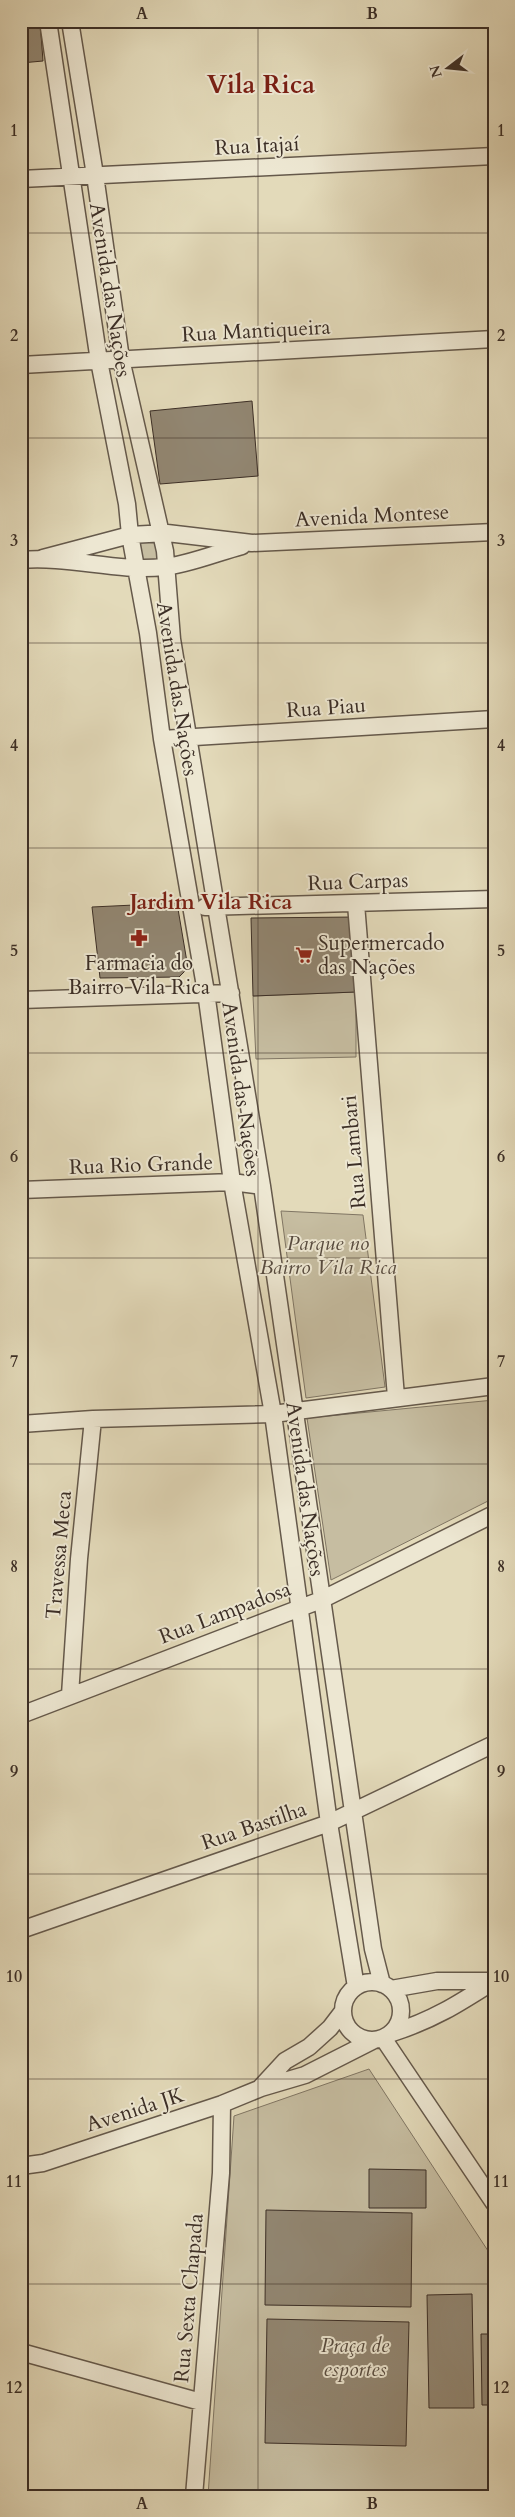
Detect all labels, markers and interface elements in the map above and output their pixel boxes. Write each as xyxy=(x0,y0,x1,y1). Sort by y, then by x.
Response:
text: A xyxy=(136,3,148,25)
text: B xyxy=(366,3,378,25)
north arrow xyxy=(422,42,472,92)
text: N xyxy=(425,63,447,80)
district label: Vila Rica xyxy=(207,67,315,102)
text: 1 xyxy=(10,120,18,142)
text: 1 xyxy=(497,120,505,142)
street label: Rua Itajaí xyxy=(214,129,300,163)
street label: Avenida das Nações xyxy=(82,201,138,379)
street label: Rua Mantiqueira xyxy=(181,313,331,349)
text: 2 xyxy=(10,325,18,347)
text: 2 xyxy=(497,325,505,347)
street label: Avenida Montese xyxy=(294,497,450,535)
text: 3 xyxy=(10,530,18,552)
text: 3 xyxy=(497,530,505,552)
street label: Avenida das Nações xyxy=(149,600,205,778)
street label: Rua Piau xyxy=(285,691,367,725)
text: 4 xyxy=(10,735,18,757)
text: 4 xyxy=(497,735,505,757)
street label: Rua Carpas xyxy=(307,866,409,898)
district label: Jardim Vila Rica xyxy=(127,887,293,917)
pharmacy icon: Farmacia do Bairro Vila Rica xyxy=(129,928,149,948)
place label: Supermercado das Nações xyxy=(318,929,445,982)
text: 5 xyxy=(10,940,18,962)
text: 5 xyxy=(497,940,505,962)
supermarket icon: Supermercado das Nações xyxy=(294,945,314,965)
place label: Farmacia do Bairro Vila Rica xyxy=(68,949,210,1002)
street label: Avenida das Nações xyxy=(214,1000,268,1178)
street label: Rua Lambari xyxy=(335,1094,373,1210)
text: 6 xyxy=(10,1146,18,1168)
text: 6 xyxy=(497,1146,505,1168)
street label: Rua Rio Grande xyxy=(68,1148,214,1182)
park label: Parque no Bairro Vila Rica xyxy=(259,1229,397,1282)
text: 7 xyxy=(10,1351,18,1373)
text: 7 xyxy=(497,1351,505,1373)
street label: Avenida das Nações xyxy=(278,1400,332,1578)
street label: Travessa Meca xyxy=(39,1489,79,1621)
text: 8 xyxy=(10,1556,18,1578)
text: 8 xyxy=(497,1556,505,1578)
street label: Rua Lampadosa xyxy=(155,1575,295,1651)
text: 9 xyxy=(10,1761,18,1783)
text: 9 xyxy=(497,1761,505,1783)
street label: Rua Bastilha xyxy=(197,1794,311,1858)
text: 10 xyxy=(6,1966,22,1988)
text: 10 xyxy=(493,1966,509,1988)
street label: Avenida JK xyxy=(82,2080,188,2139)
text: 11 xyxy=(6,2171,22,2193)
text: 11 xyxy=(493,2171,509,2193)
street label: Rua Sexta Chapada xyxy=(167,2212,211,2384)
park label: Praça de esportes xyxy=(321,2331,390,2384)
text: 12 xyxy=(6,2377,22,2399)
text: 12 xyxy=(493,2377,509,2399)
text: A xyxy=(136,2493,148,2515)
text: B xyxy=(366,2493,378,2515)

